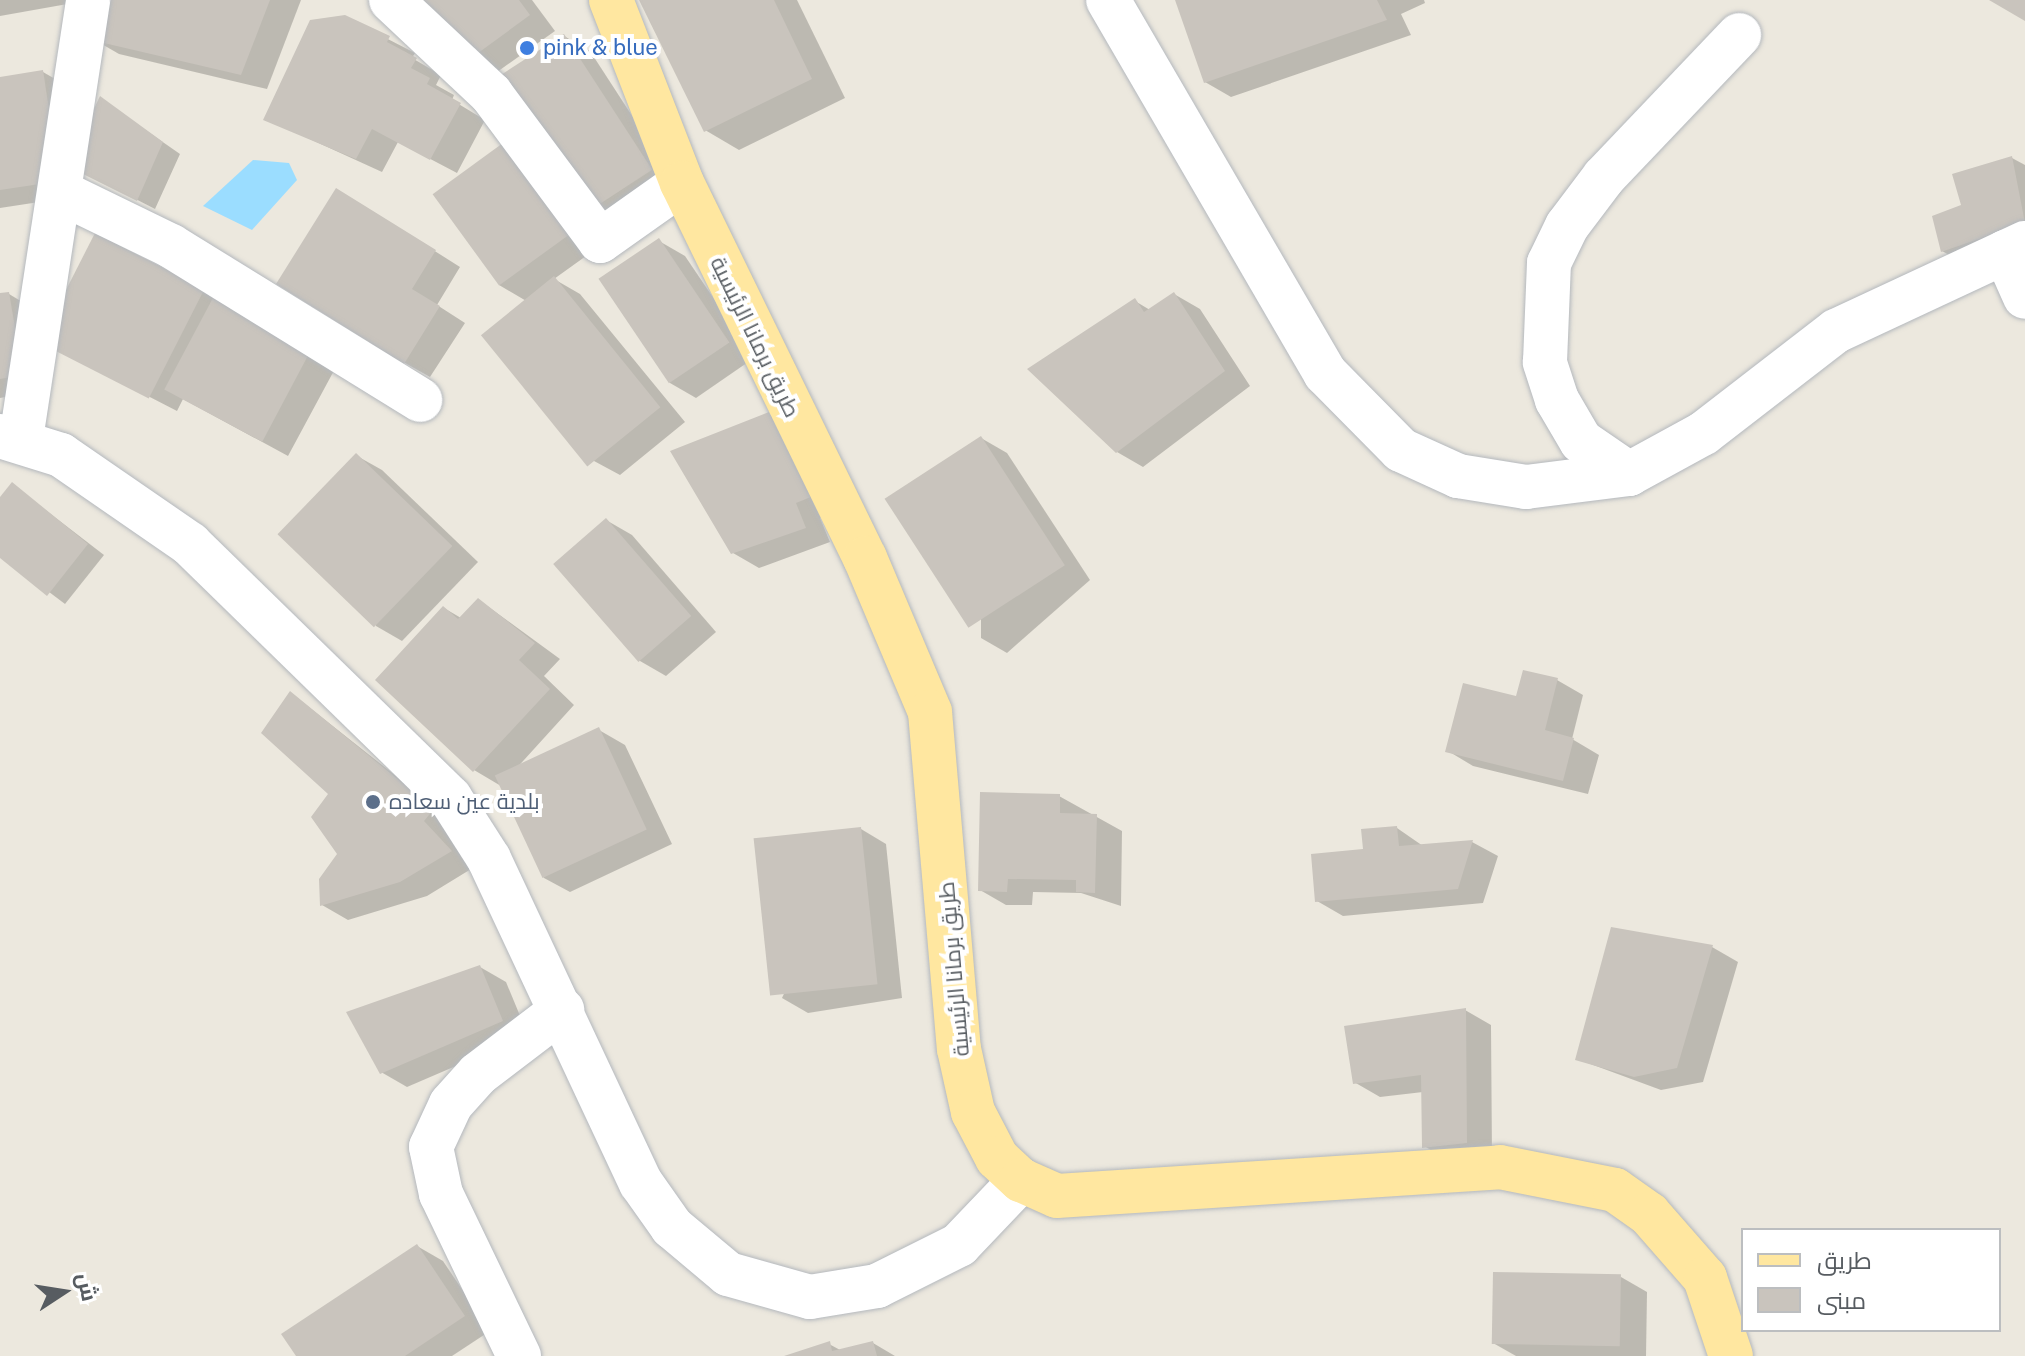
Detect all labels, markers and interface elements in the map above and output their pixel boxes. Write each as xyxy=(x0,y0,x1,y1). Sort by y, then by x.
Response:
place label: pink & blue xyxy=(543,35,658,61)
marker: pink & blue xyxy=(518,39,536,57)
street label: طريق برمانا الرئيسية xyxy=(705,252,805,422)
place label: بلدية عين سعاده xyxy=(389,789,540,815)
marker: بلدية عين سعاده xyxy=(364,793,382,811)
street label: طريق برمانا الرئيسية xyxy=(933,880,975,1058)
legend xyxy=(1741,1228,2001,1332)
text: طريق xyxy=(1817,1246,1872,1274)
north arrow xyxy=(24,1252,104,1332)
text: ش xyxy=(72,1270,103,1304)
text: مبنى xyxy=(1817,1286,1866,1314)

